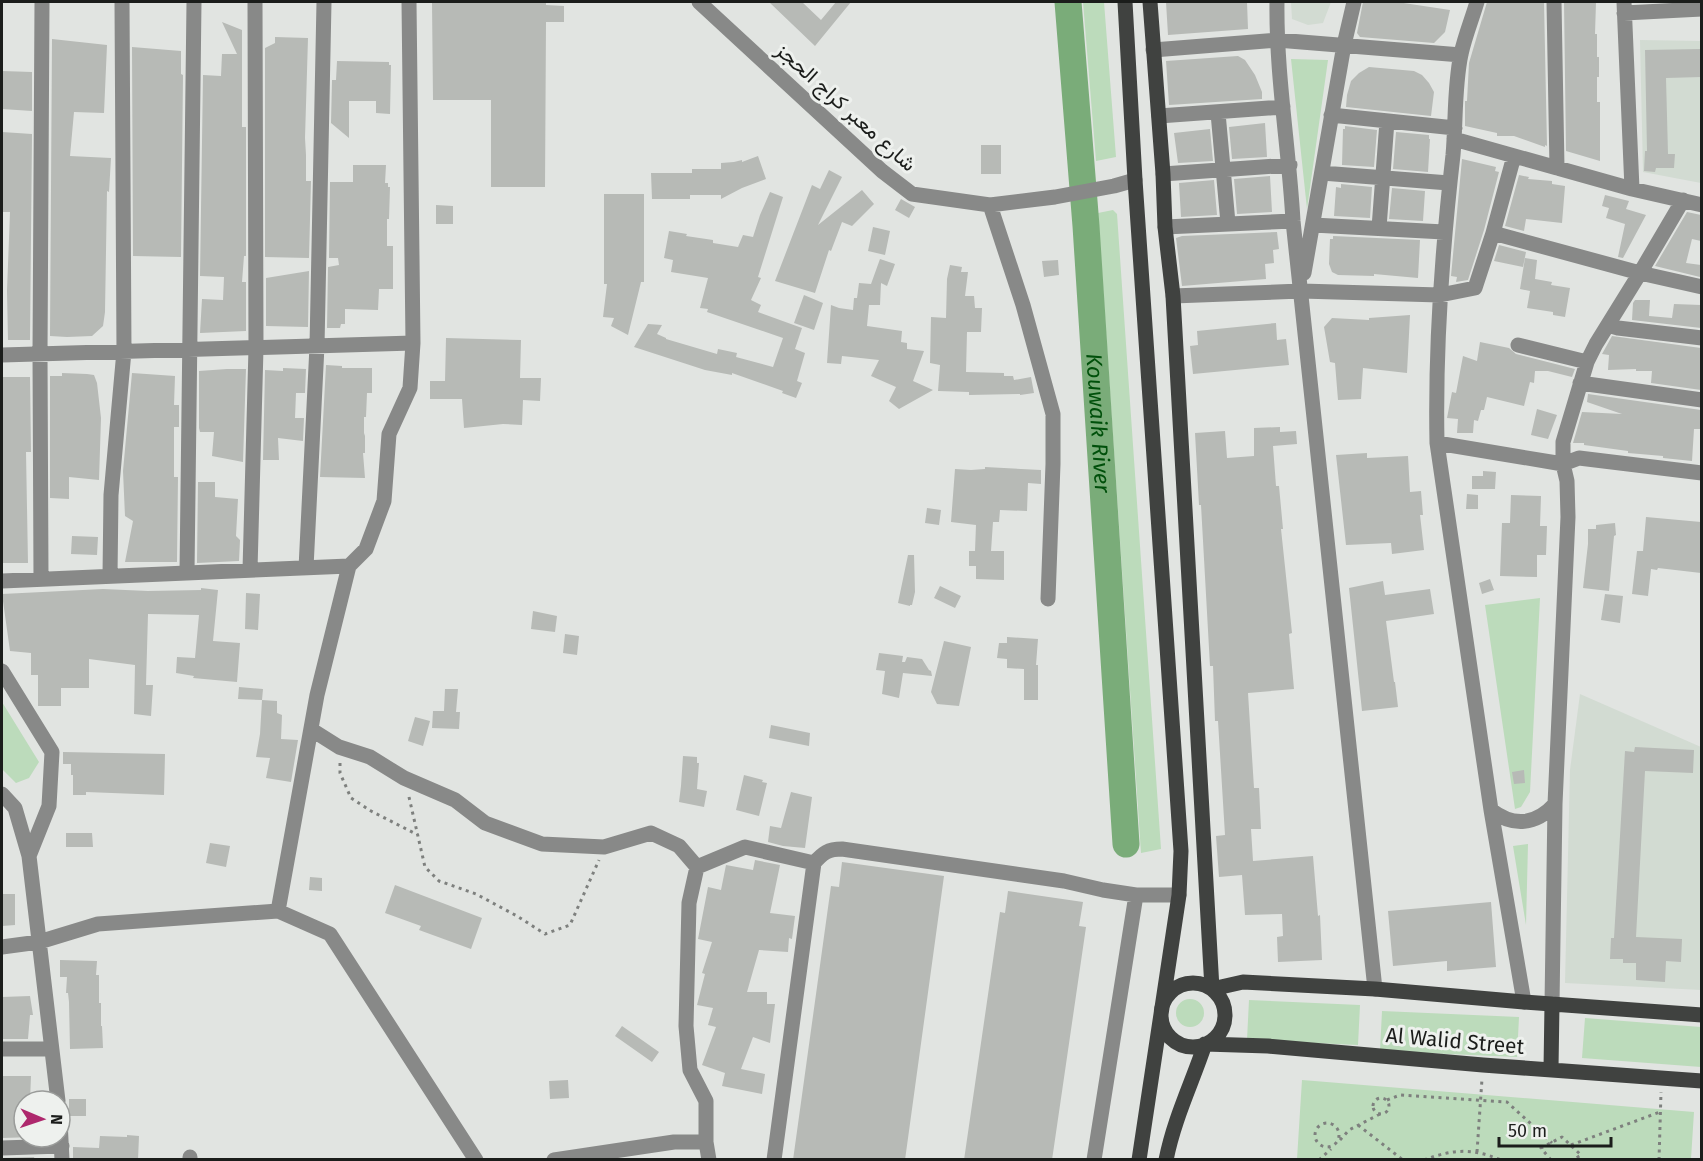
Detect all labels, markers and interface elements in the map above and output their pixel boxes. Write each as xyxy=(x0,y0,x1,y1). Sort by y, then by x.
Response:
street label: شارع معبر كراج الحجز xyxy=(769,36,922,178)
water label: Kouwaik River xyxy=(1080,352,1116,494)
street label: Al Walid Street xyxy=(1385,1022,1526,1060)
north arrow xyxy=(12,1089,72,1149)
scale bar xyxy=(1499,1110,1612,1148)
text: N xyxy=(47,1114,66,1125)
text: 50 m xyxy=(1508,1120,1547,1142)

